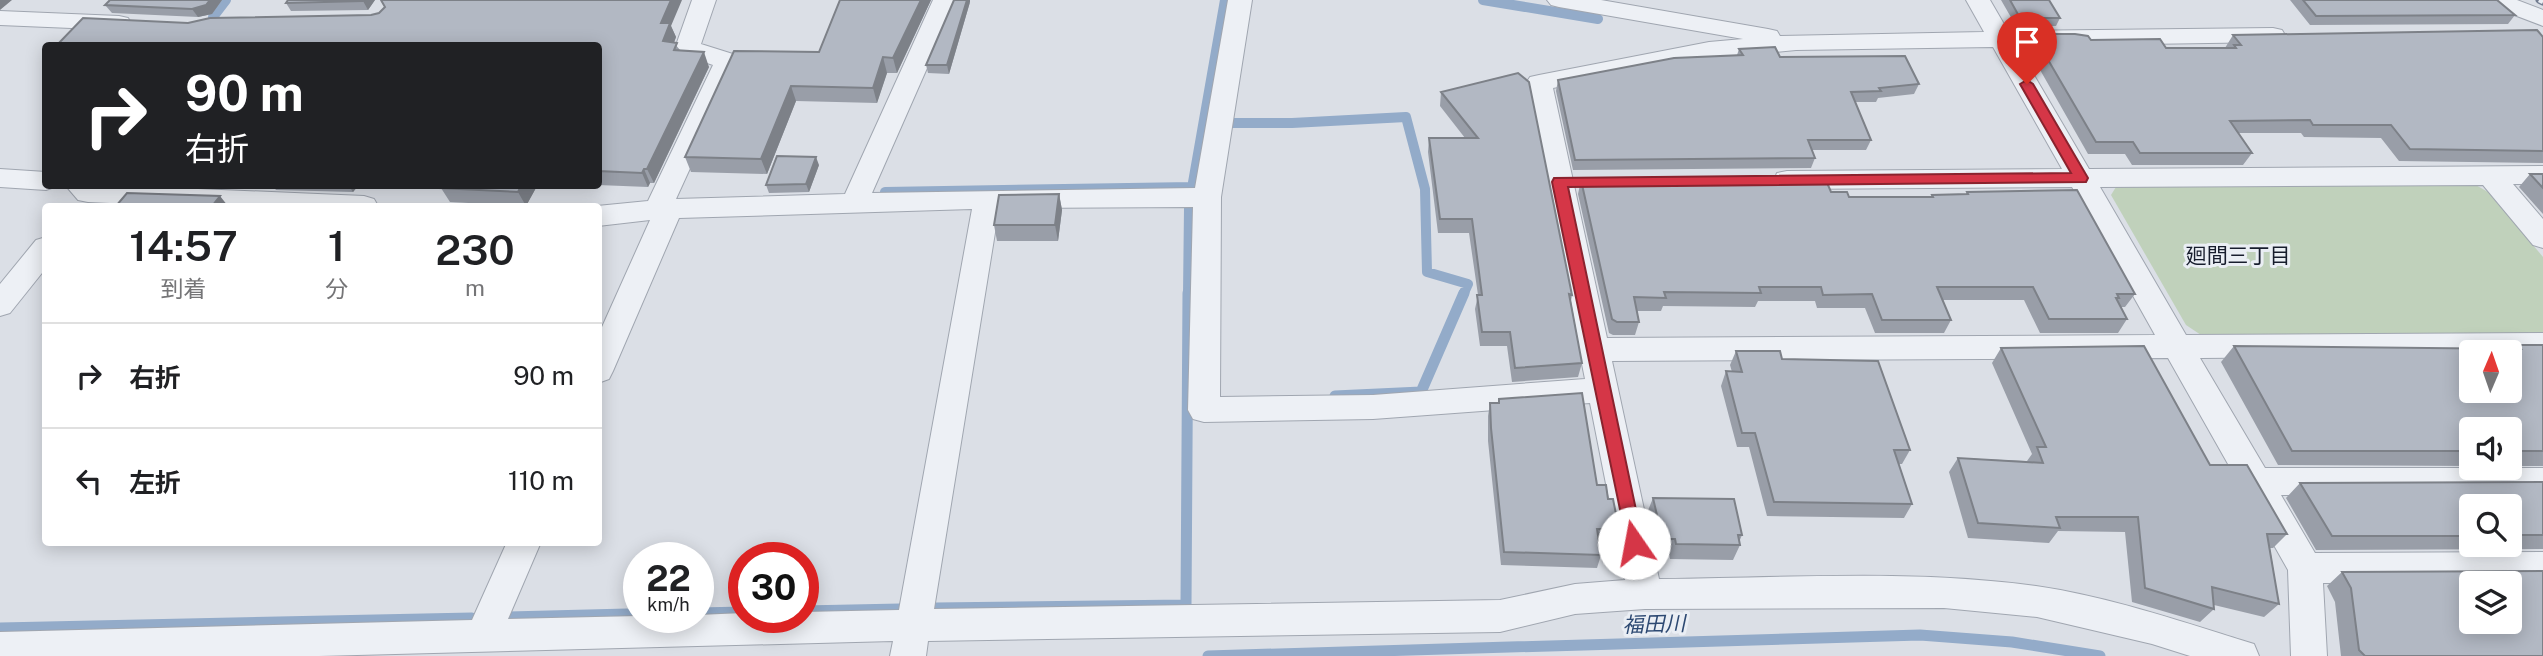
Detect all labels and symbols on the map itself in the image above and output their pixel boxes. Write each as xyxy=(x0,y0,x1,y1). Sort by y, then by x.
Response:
pin xyxy=(1997,12.0,2057,84)
district label: 廻間三丁目 xyxy=(2186,243,2291,268)
north arrow xyxy=(2459,340,2522,402)
position arrow xyxy=(1597,506,1671,580)
speed limit sign: 30 xyxy=(728,542,819,633)
water label: 福田川 xyxy=(1622,610,1688,638)

